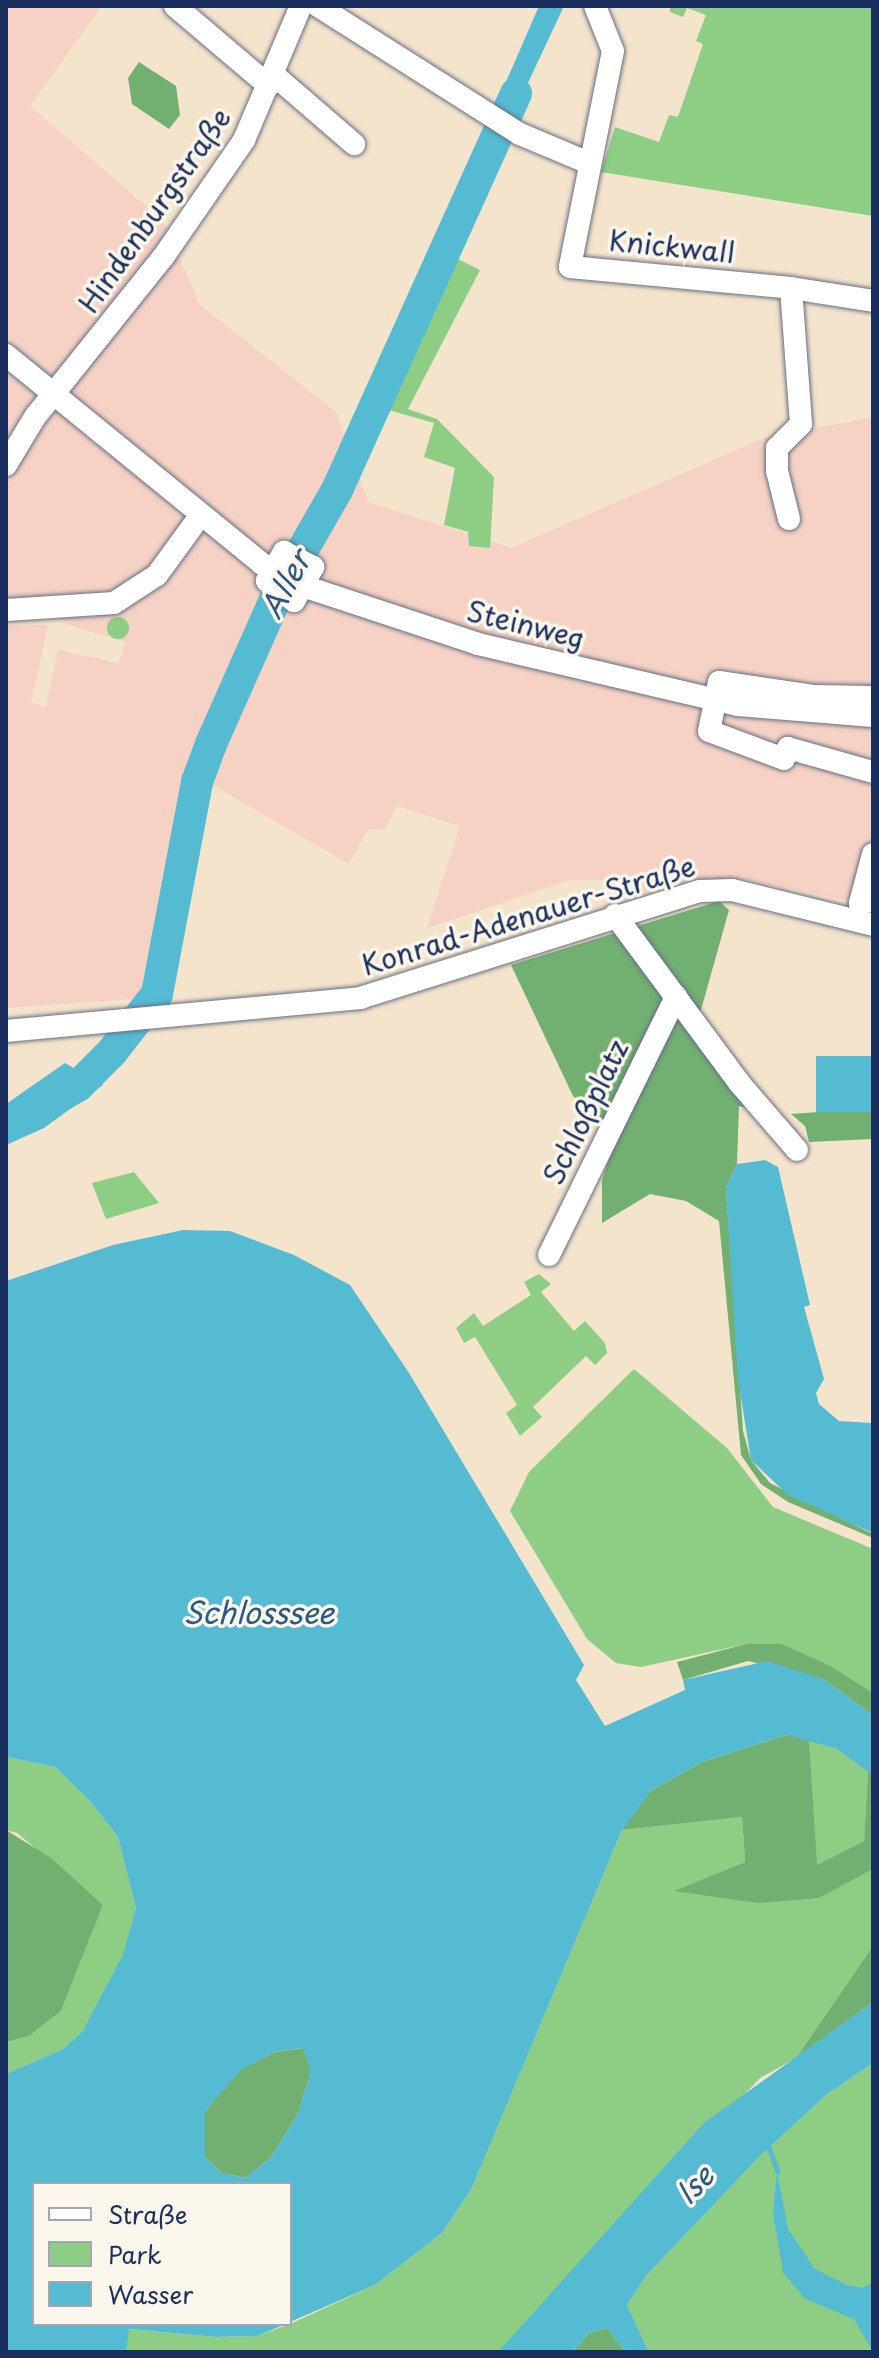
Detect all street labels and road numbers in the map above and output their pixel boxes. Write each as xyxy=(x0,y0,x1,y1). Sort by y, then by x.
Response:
street label: Hindenburgstraße xyxy=(71,101,237,319)
street label: Knickwall xyxy=(608,223,736,269)
street label: Steinweg xyxy=(464,593,588,655)
street label: Konrad-Adenauer-Straße xyxy=(357,848,699,982)
street label: Schloßplatz xyxy=(536,1034,634,1190)

